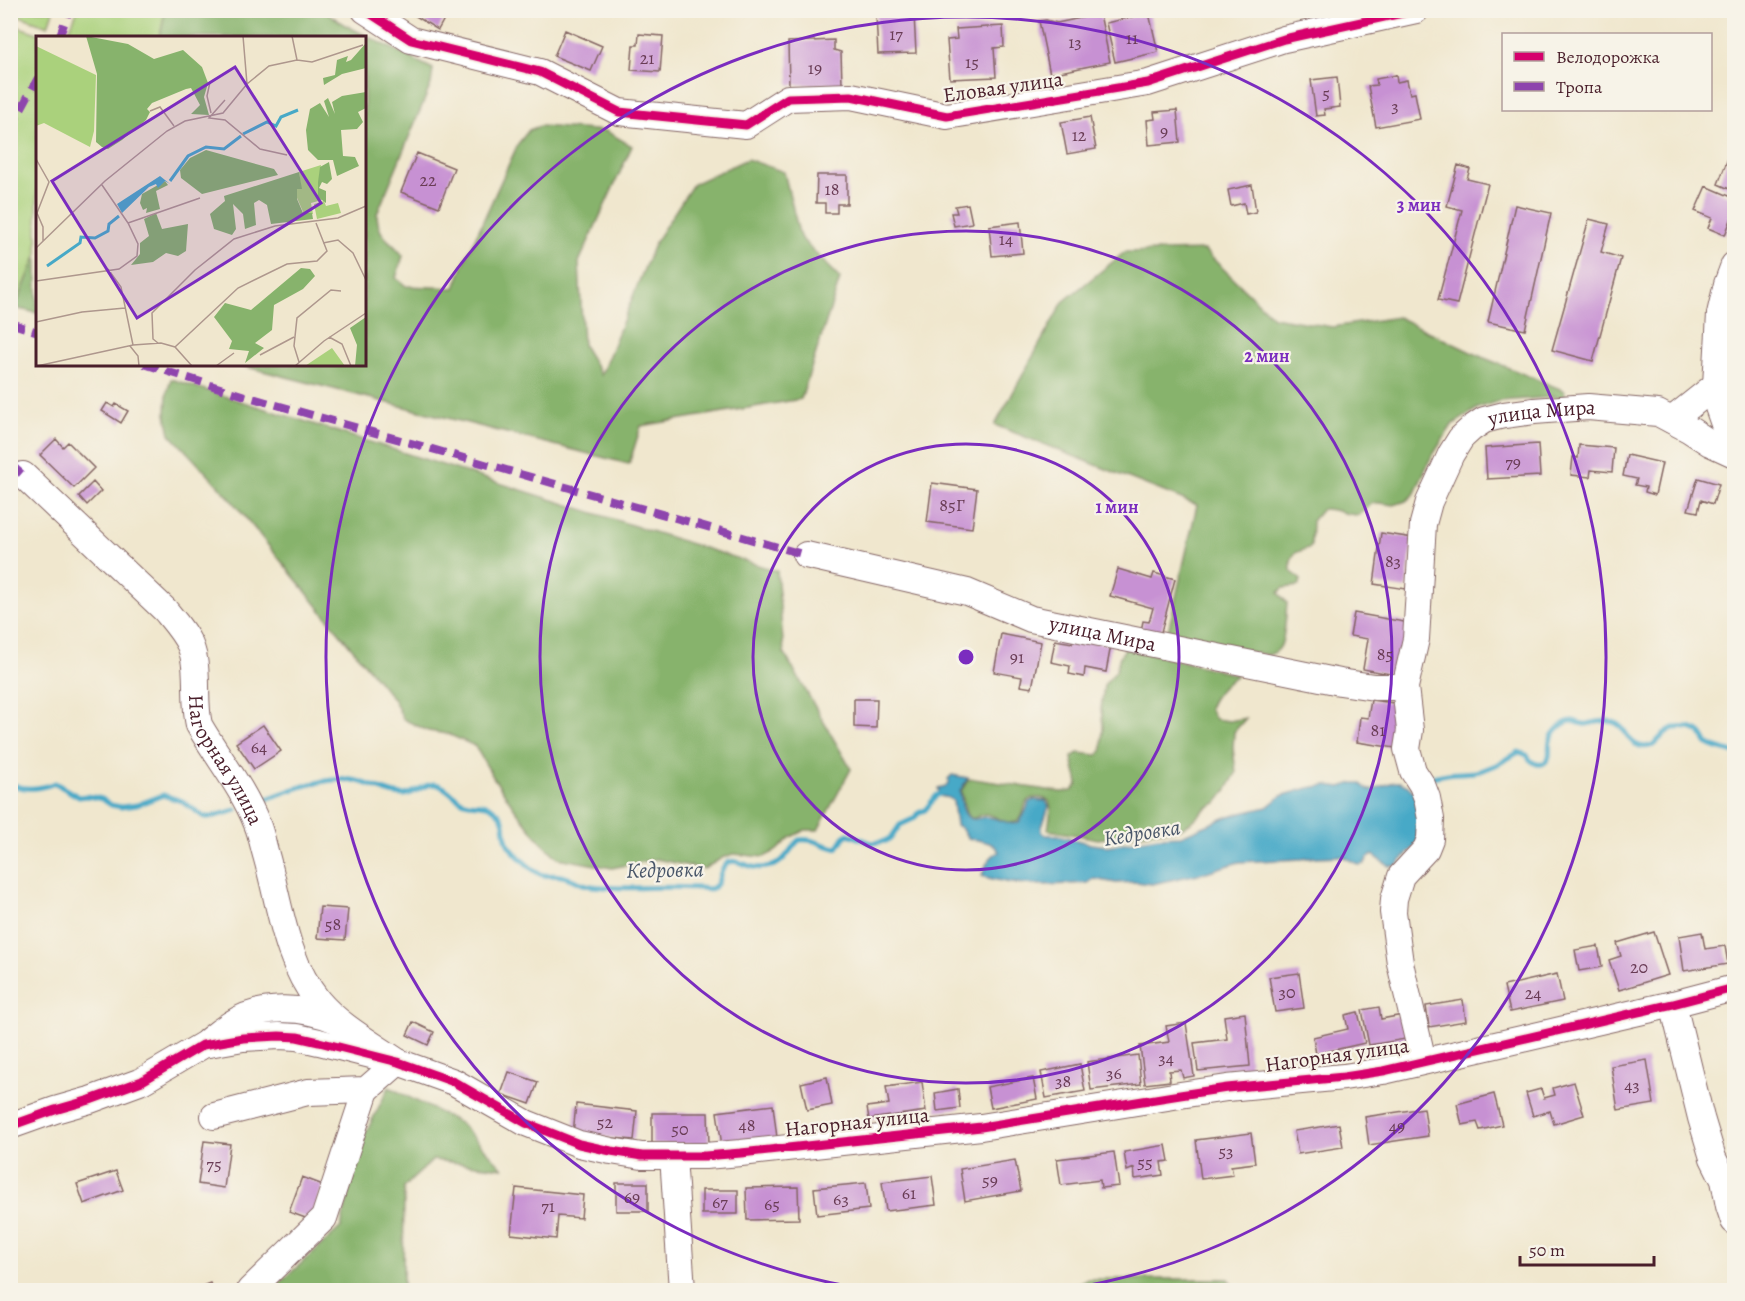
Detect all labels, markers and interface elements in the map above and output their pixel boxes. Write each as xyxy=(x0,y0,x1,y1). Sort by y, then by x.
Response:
house number: 17 xyxy=(889,22,903,46)
house number: 11 xyxy=(1126,26,1138,50)
house number: 13 xyxy=(1068,30,1082,54)
legend xyxy=(1502,33,1712,111)
inset map xyxy=(36,36,366,366)
text: Велодорожка xyxy=(1556,45,1661,69)
house number: 21 xyxy=(640,46,654,70)
house number: 15 xyxy=(965,50,979,74)
house number: 19 xyxy=(808,56,822,80)
street label: Еловая улица xyxy=(941,65,1065,109)
text: Тропа xyxy=(1556,75,1603,99)
house number: 5 xyxy=(1322,81,1330,105)
house number: 3 xyxy=(1391,94,1399,118)
house number: 9 xyxy=(1160,119,1168,143)
house number: 12 xyxy=(1072,123,1087,147)
house number: 22 xyxy=(419,168,437,192)
house number: 18 xyxy=(825,177,839,201)
text: 3 мин xyxy=(1397,193,1441,217)
house number: 14 xyxy=(999,227,1013,251)
text: 2 мин xyxy=(1244,344,1290,368)
street label: улица Мира xyxy=(1484,393,1597,433)
house number: 79 xyxy=(1505,450,1521,474)
house number: 85Г xyxy=(939,493,965,517)
text: 1 мин xyxy=(1095,495,1139,519)
house number: 83 xyxy=(1385,549,1401,573)
street label: улица Мира xyxy=(1046,609,1159,658)
house number: 85 xyxy=(1377,642,1393,666)
house number: 91 xyxy=(1010,645,1024,669)
centre of rings xyxy=(956,647,976,667)
street label: Нагорная улица xyxy=(182,694,270,830)
house number: 81 xyxy=(1371,718,1385,742)
house number: 64 xyxy=(251,735,267,759)
water label: Кедровка xyxy=(1101,812,1183,854)
water label: Кедровка xyxy=(626,854,704,886)
house number: 58 xyxy=(325,912,341,936)
house number: 20 xyxy=(1630,955,1648,979)
house number: 30 xyxy=(1278,980,1296,1004)
house number: 24 xyxy=(1525,981,1541,1005)
street label: Нагорная улица xyxy=(1263,1031,1411,1079)
house number: 34 xyxy=(1158,1046,1174,1070)
house number: 36 xyxy=(1106,1061,1122,1085)
house number: 38 xyxy=(1055,1069,1071,1093)
house number: 43 xyxy=(1624,1073,1640,1097)
street label: Нагорная улица xyxy=(783,1100,931,1144)
house number: 52 xyxy=(597,1110,614,1134)
house number: 48 xyxy=(739,1113,755,1137)
house number: 49 xyxy=(1389,1114,1405,1138)
house number: 50 xyxy=(671,1117,689,1141)
house number: 53 xyxy=(1218,1139,1234,1163)
house number: 55 xyxy=(1137,1150,1153,1174)
house number: 75 xyxy=(206,1152,222,1176)
house number: 59 xyxy=(982,1168,998,1192)
house number: 61 xyxy=(902,1181,916,1205)
house number: 69 xyxy=(624,1185,640,1209)
house number: 63 xyxy=(833,1187,849,1211)
house number: 67 xyxy=(712,1190,728,1214)
house number: 65 xyxy=(764,1192,780,1216)
house number: 71 xyxy=(541,1194,555,1218)
scale bar xyxy=(1520,1229,1654,1267)
text: 50 m xyxy=(1529,1238,1565,1262)

